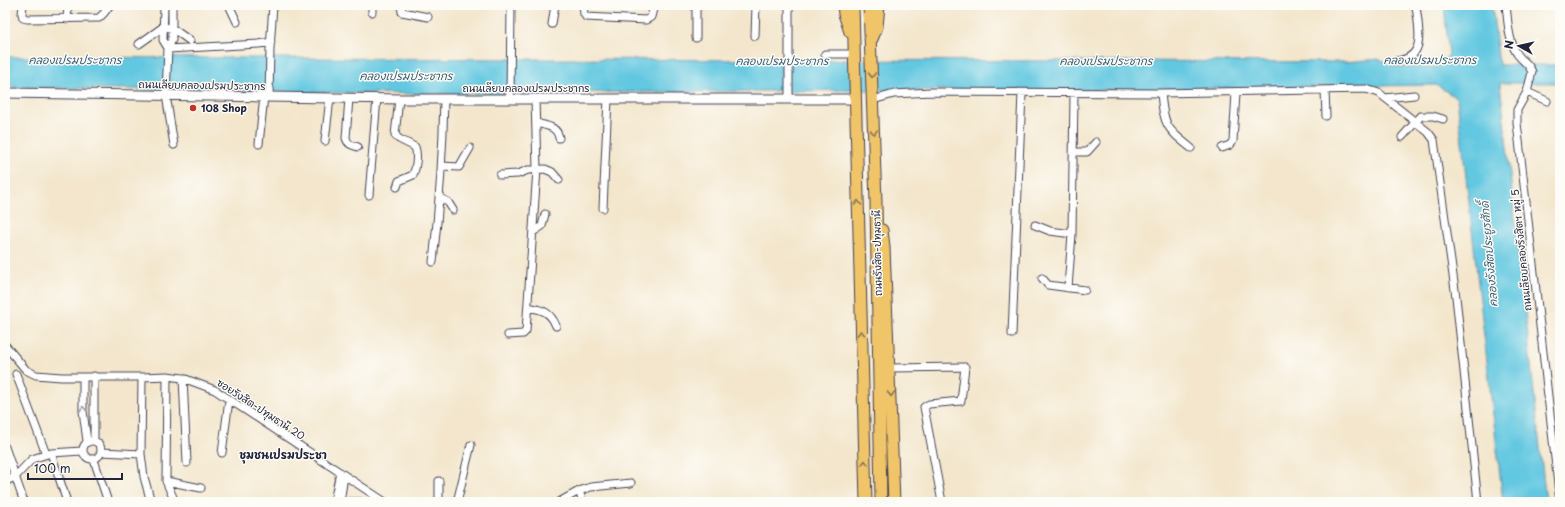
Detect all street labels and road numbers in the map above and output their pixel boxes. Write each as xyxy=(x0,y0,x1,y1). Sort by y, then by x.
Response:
street label: ถนนเลียบคลองเปรมประชากร xyxy=(138,76,266,93)
street label: ถนนเลียบคลองเปรมประชากร xyxy=(462,80,590,95)
street label: ถนนเลียบคลองรังสิตฯ หมู่ 5 xyxy=(1507,188,1535,312)
street label: ถนนรังสิต-ปทุมธานี xyxy=(868,210,887,296)
street label: ซอยรังสิต-ปทุมธานี 20 xyxy=(213,374,308,444)

